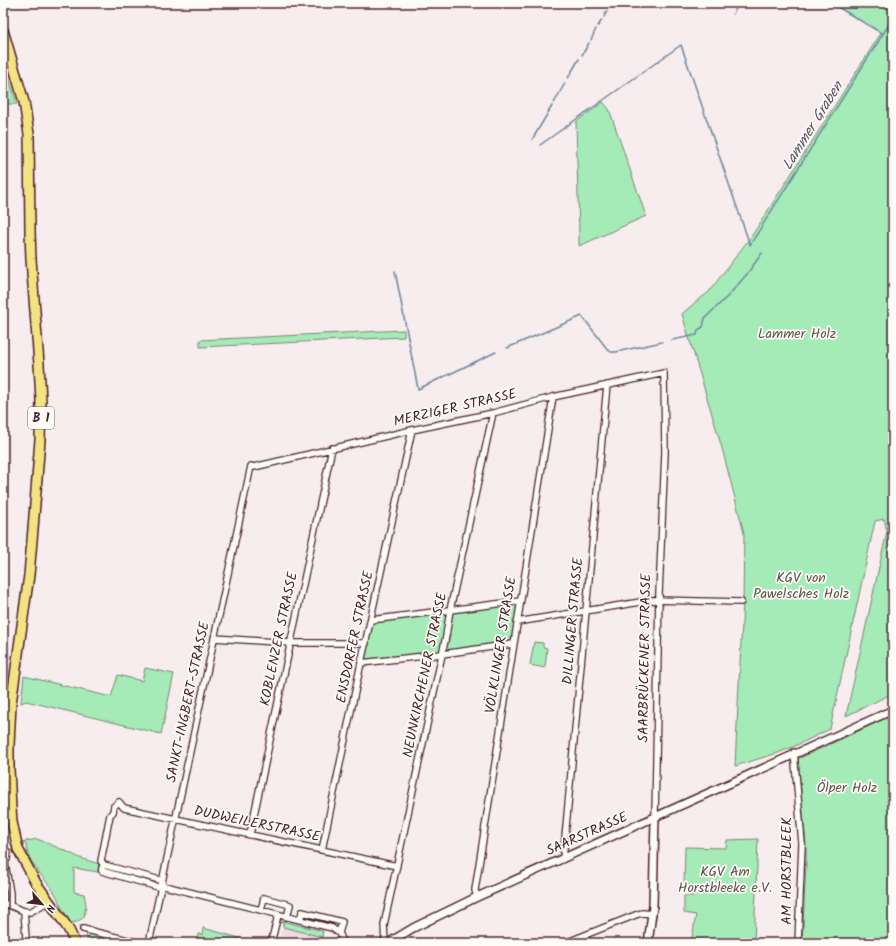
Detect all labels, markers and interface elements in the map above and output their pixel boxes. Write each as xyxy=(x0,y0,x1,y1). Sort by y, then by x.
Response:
water label: Lammer Graben xyxy=(776,76,850,175)
park label: Lammer Holz xyxy=(758,323,836,345)
street label: MERZIGER STRASSE xyxy=(391,383,519,433)
road number: B 1 xyxy=(28,407,54,429)
street label: DILLINGER STRASSE xyxy=(556,556,590,686)
park label: KGV von Pawelsches Holz xyxy=(753,567,849,605)
street label: ENSDORFER STRASSE xyxy=(330,568,380,705)
street label: KOBLENZER STRASSE xyxy=(254,569,304,708)
street label: SAARBRÜCKENER STRASSE xyxy=(633,573,657,743)
street label: VÖLKLINGER STRASSE xyxy=(479,574,523,715)
street label: NEUNKIRCHENER STRASSE xyxy=(397,590,453,760)
street label: SANKT-INGBERT-STRASSE xyxy=(160,619,216,784)
park label: Ölper Holz xyxy=(817,777,877,799)
street label: DUDWEILERSTRASSE xyxy=(192,800,323,848)
street label: SAARSTRASSE xyxy=(543,806,632,862)
street label: AM HORSTBLEEK xyxy=(776,817,798,925)
park label: KGV Am Horstbleeke e.V. xyxy=(678,861,772,899)
north arrow xyxy=(22,884,62,924)
text: N xyxy=(40,901,60,916)

